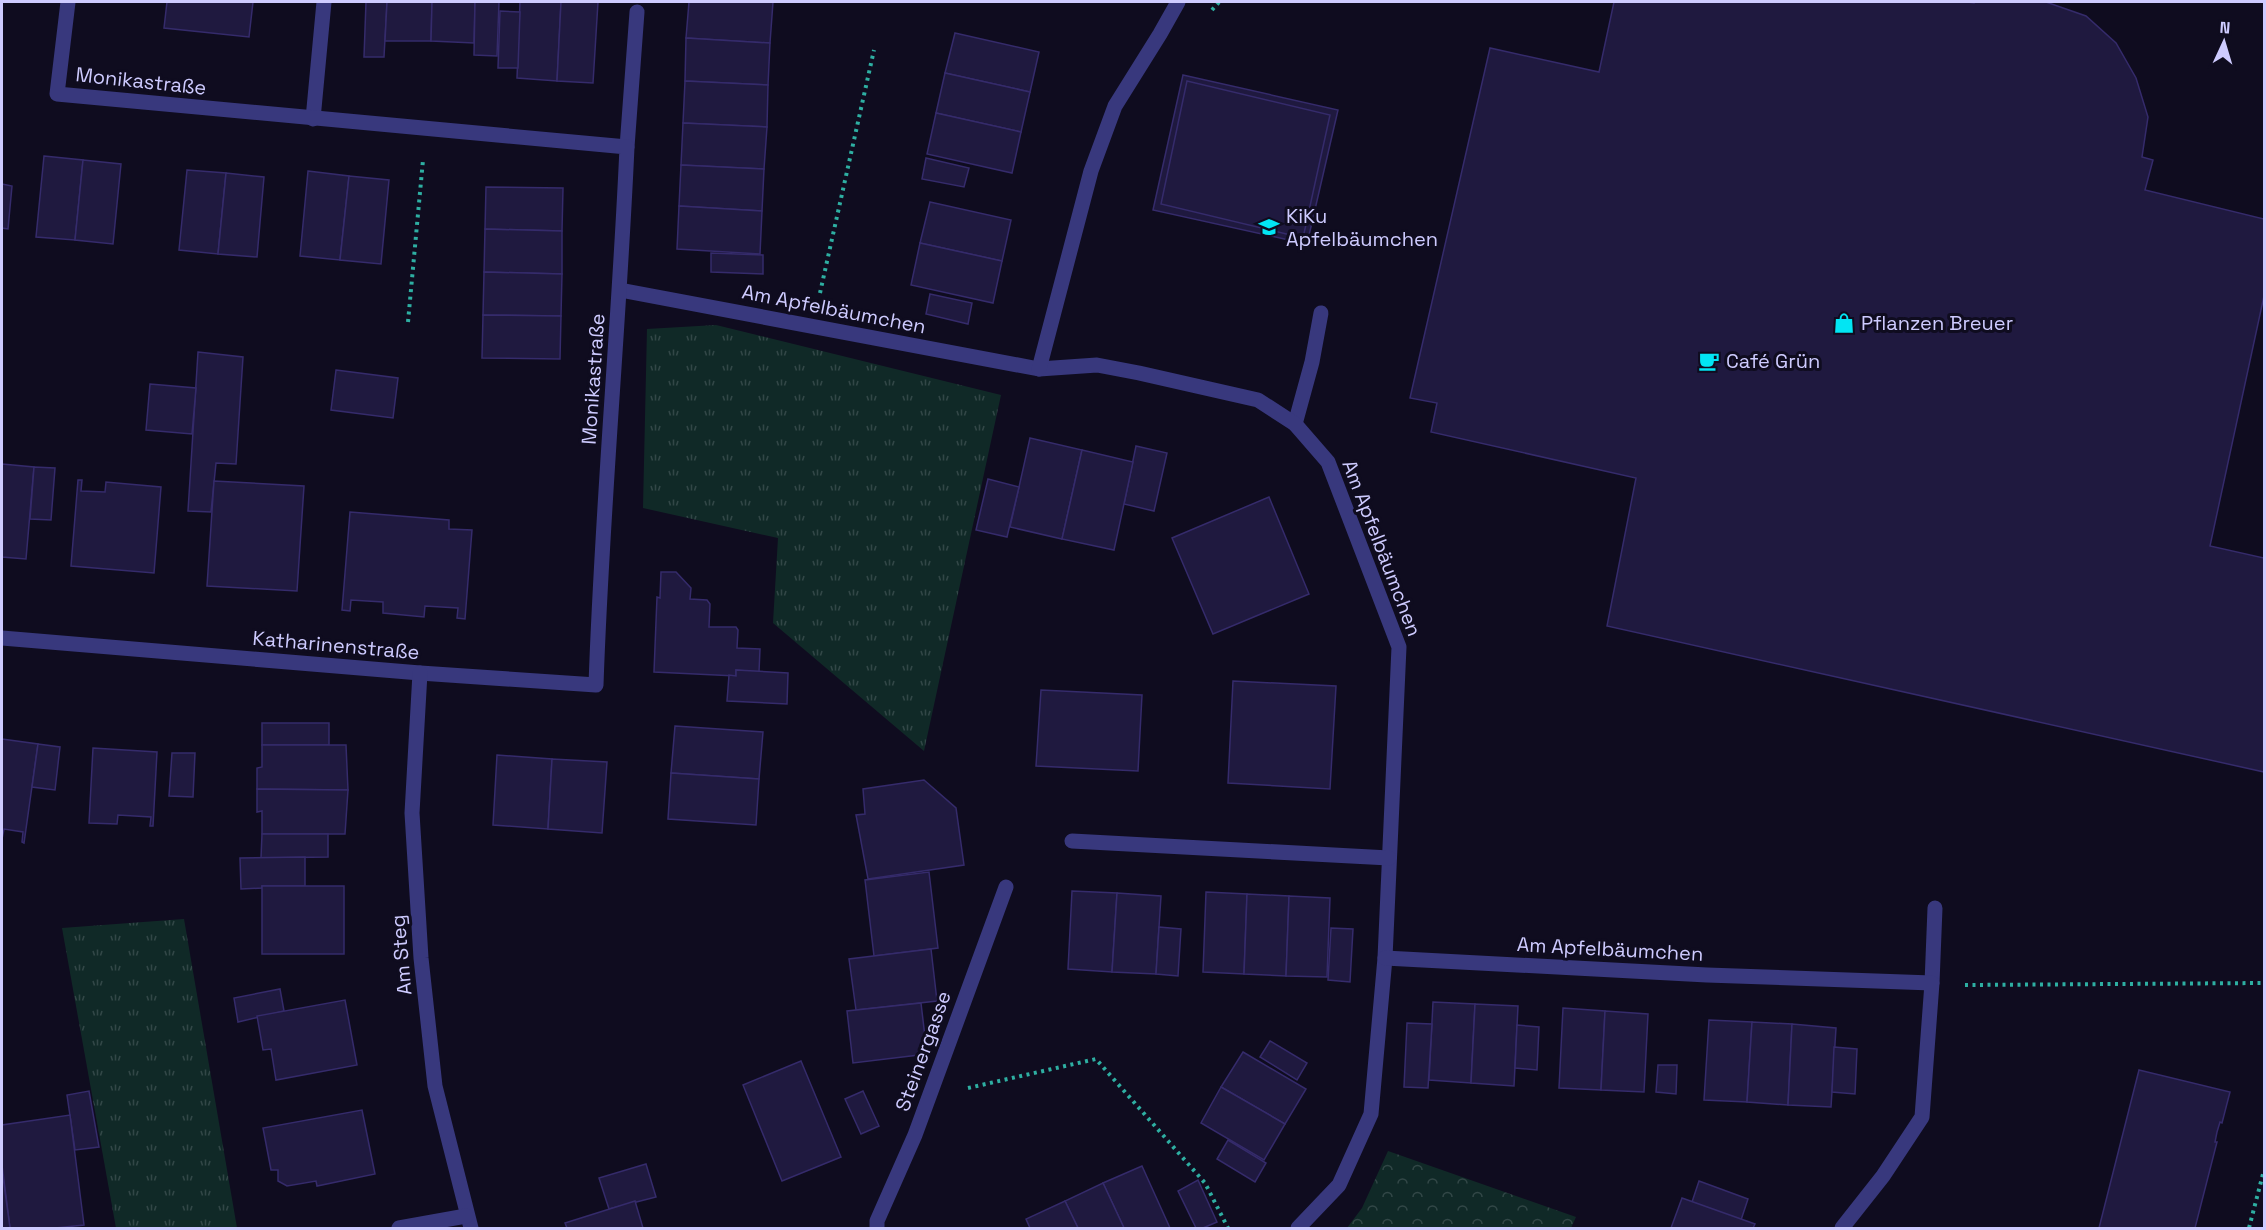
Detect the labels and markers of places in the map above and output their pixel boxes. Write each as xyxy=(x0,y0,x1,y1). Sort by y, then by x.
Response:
place label: KiKu Apfelbäumchen xyxy=(1286,203,1438,252)
school or university icon: KiKu Apfelbäumchen xyxy=(1257,215,1281,239)
place label: Pflanzen Breuer xyxy=(1861,310,2013,336)
shop icon: Pflanzen Breuer xyxy=(1832,311,1856,335)
place label: Café Grün xyxy=(1726,348,1820,374)
cafe icon: Café Grün xyxy=(1697,349,1721,373)

